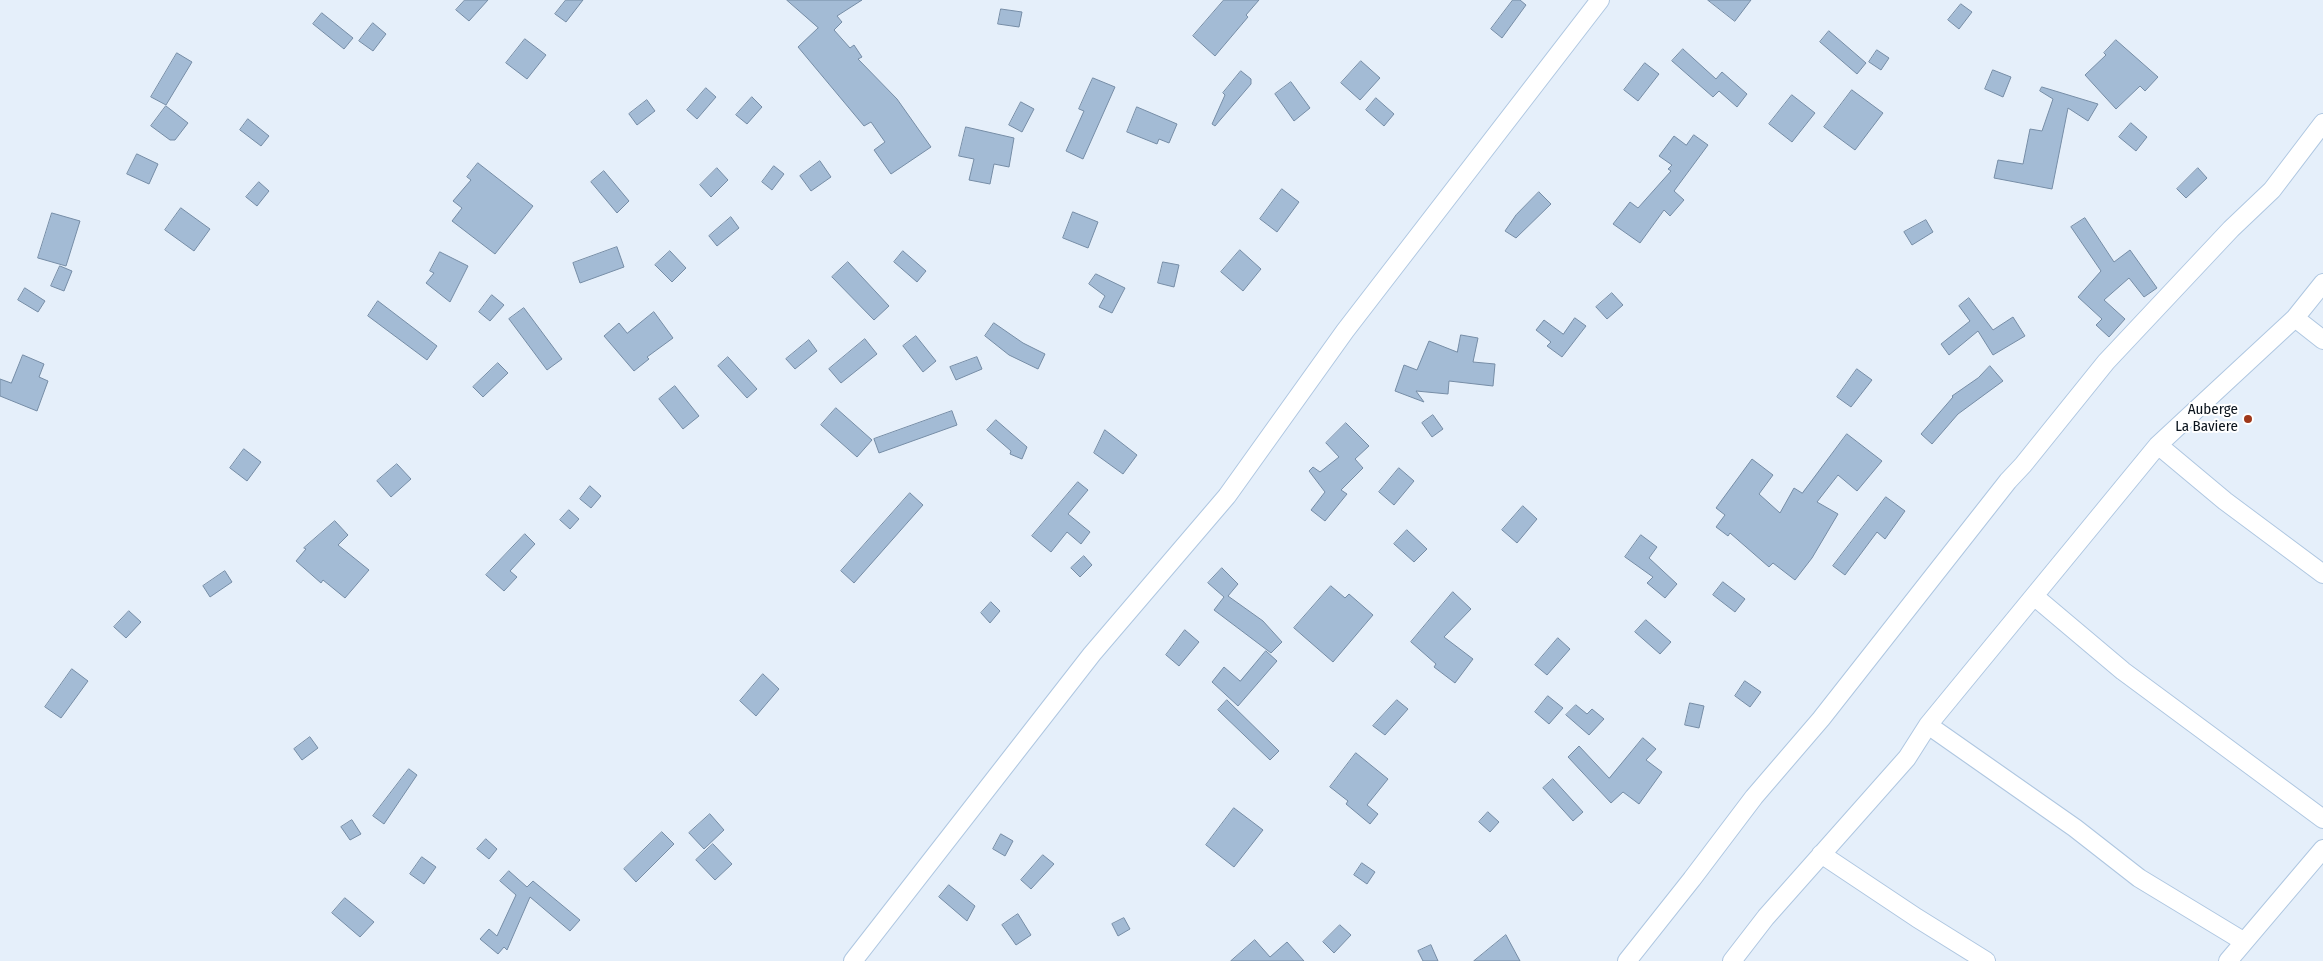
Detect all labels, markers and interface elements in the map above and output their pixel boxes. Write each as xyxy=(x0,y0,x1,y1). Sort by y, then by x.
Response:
place label: Auberge La Baviere xyxy=(2175,401,2238,436)
marker: Auberge La Baviere xyxy=(2242,413,2254,425)

